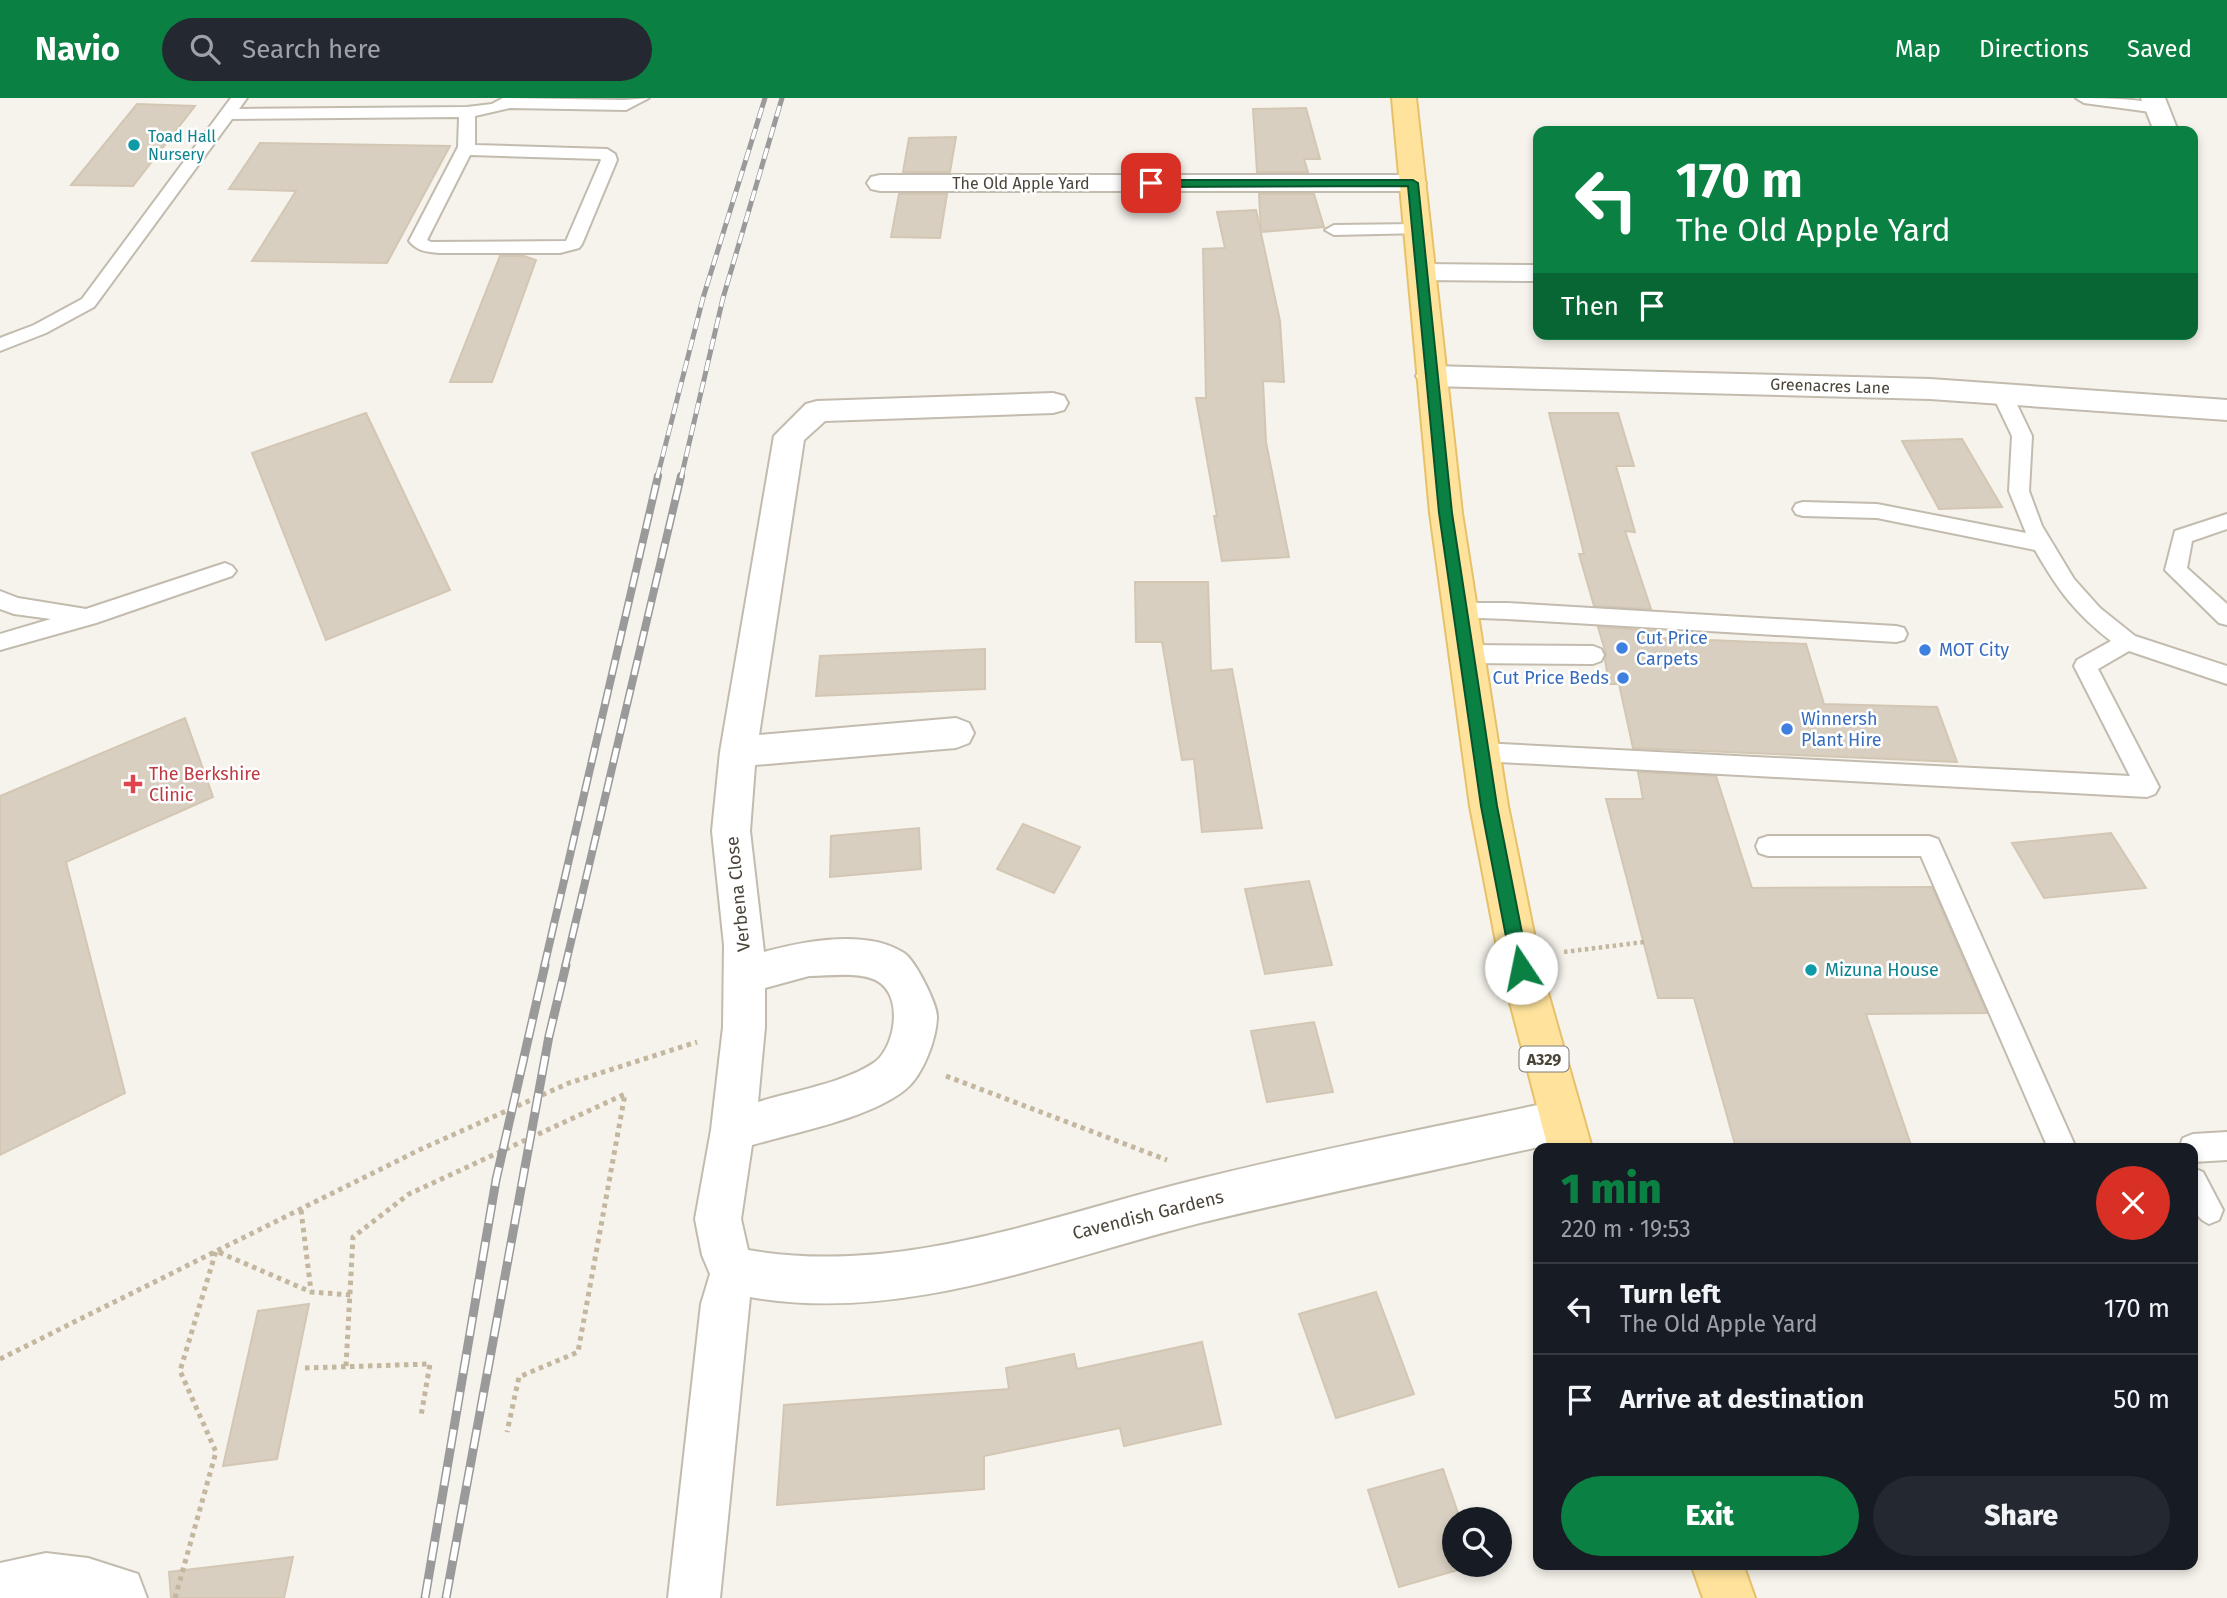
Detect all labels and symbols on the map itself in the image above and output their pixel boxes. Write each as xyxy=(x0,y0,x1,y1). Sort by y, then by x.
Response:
place label: Toad Hall Nursery xyxy=(148,127,216,164)
marker: Toad Hall Nursery xyxy=(126,137,142,153)
pin xyxy=(1121,153,1181,213)
street label: The Old Apple Yard xyxy=(952,174,1090,193)
street label: Greenacres Lane xyxy=(1770,374,1890,398)
place label: Cut Price Carpets xyxy=(1636,627,1708,670)
place label: MOT City xyxy=(1939,639,2009,661)
marker: Cut Price Carpets xyxy=(1614,640,1630,656)
marker: MOT City xyxy=(1917,642,1933,658)
place label: Cut Price Beds xyxy=(1493,667,1609,689)
marker: Cut Price Beds xyxy=(1615,670,1631,686)
place label: Winnersh Plant Hire xyxy=(1801,708,1882,751)
marker: Winnersh Plant Hire xyxy=(1779,721,1795,737)
place label: The Berkshire Clinic xyxy=(149,763,261,806)
marker: The Berkshire Clinic xyxy=(123,774,143,794)
street label: Verbena Close xyxy=(721,835,755,953)
position arrow xyxy=(1484,931,1558,1005)
place label: Mizuna House xyxy=(1825,959,1939,981)
marker: Mizuna House xyxy=(1803,962,1819,978)
road number: A329 xyxy=(1520,1046,1568,1071)
street label: Cavendish Gardens xyxy=(1070,1186,1226,1244)

